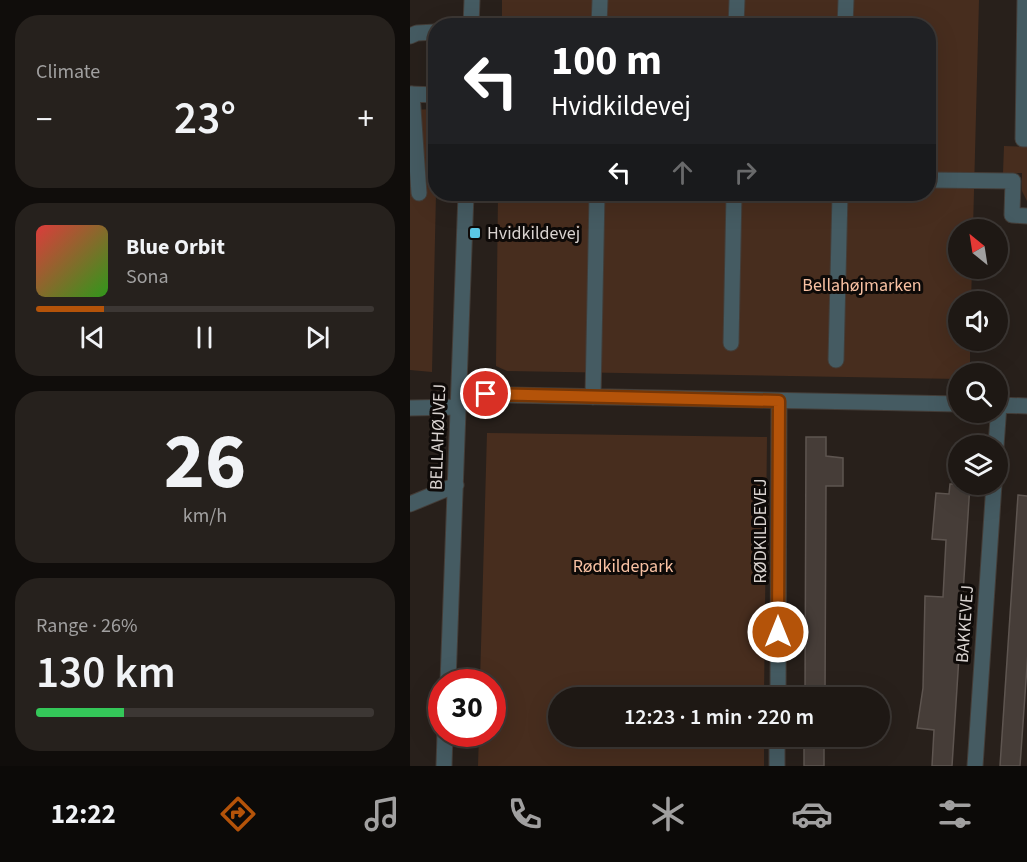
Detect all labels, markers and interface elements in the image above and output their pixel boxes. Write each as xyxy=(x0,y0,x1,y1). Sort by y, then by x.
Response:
text: 100 m xyxy=(551,31,662,91)
icon: left xyxy=(452,42,530,120)
text: Climate xyxy=(36,58,100,86)
text: 23° xyxy=(174,87,236,151)
text: Hvidkildevej xyxy=(551,87,691,126)
text: − xyxy=(36,96,52,143)
text: + xyxy=(358,96,374,143)
icon: left xyxy=(603,156,636,189)
icon: ahead xyxy=(666,156,699,189)
icon: right xyxy=(729,156,762,189)
north arrow xyxy=(948,219,1008,279)
map controls xyxy=(948,219,1008,495)
place label: Hvidkildevej xyxy=(487,221,580,246)
marker: Hvidkildevej xyxy=(468,226,482,240)
text: Blue Orbit xyxy=(126,231,225,263)
text: Sona xyxy=(126,263,169,291)
park label: Bellahøjmarken xyxy=(802,273,922,298)
button: sound xyxy=(948,291,1008,351)
icon: previous xyxy=(76,321,109,354)
icon: pause xyxy=(188,321,221,354)
icon: next xyxy=(301,321,334,354)
button: search xyxy=(948,363,1008,423)
pin xyxy=(460,368,511,419)
icon: arrive xyxy=(469,377,502,410)
street label: BELLAHØJVEJ xyxy=(424,383,452,491)
text: 26 xyxy=(164,407,246,518)
button: layers xyxy=(948,435,1008,495)
street label: RØDKILDEVEJ xyxy=(748,478,773,584)
text: km/h xyxy=(183,502,227,530)
park label: Rødkildepark xyxy=(573,554,673,579)
street label: BAKKEVEJ xyxy=(950,584,980,664)
position arrow xyxy=(746,600,810,664)
text: Range · 26% xyxy=(36,612,137,640)
text: 130 km xyxy=(36,641,176,705)
speed limit sign: 30 xyxy=(428,669,506,747)
text: 12:23 · 1 min · 220 m xyxy=(624,701,814,733)
icon: directions xyxy=(217,793,259,835)
icon: music xyxy=(361,793,403,835)
icon: phone xyxy=(504,793,546,835)
icon: climate xyxy=(647,793,689,835)
icon: car xyxy=(791,793,833,835)
icon: filters xyxy=(934,793,976,835)
text: 12:22 xyxy=(51,795,116,834)

